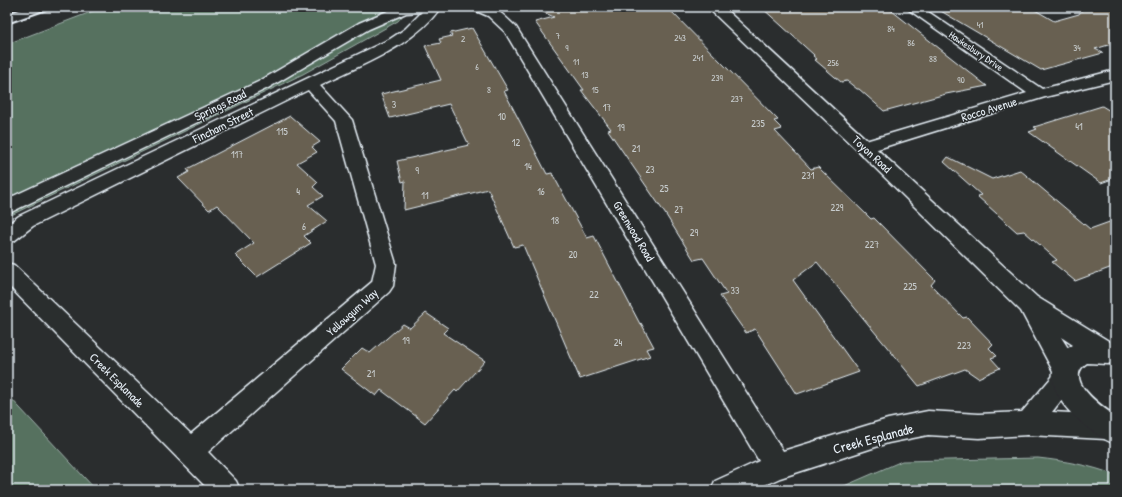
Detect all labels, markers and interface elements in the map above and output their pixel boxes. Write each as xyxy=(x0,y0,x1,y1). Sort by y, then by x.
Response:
house number: 41 xyxy=(977,19,983,31)
house number: 84 xyxy=(887,23,895,35)
street label: Hawkesbury Drive xyxy=(946,28,1006,74)
house number: 7 xyxy=(556,30,561,42)
house number: 243 xyxy=(674,32,686,44)
house number: 2 xyxy=(461,33,466,45)
house number: 86 xyxy=(907,37,915,49)
house number: 9 xyxy=(565,42,569,54)
house number: 34 xyxy=(1073,42,1081,54)
house number: 241 xyxy=(693,52,703,64)
house number: 88 xyxy=(929,53,937,65)
house number: 11 xyxy=(573,56,579,68)
house number: 256 xyxy=(827,57,839,69)
house number: 6 xyxy=(475,61,479,73)
house number: 13 xyxy=(581,69,589,81)
house number: 239 xyxy=(711,72,723,84)
house number: 90 xyxy=(957,74,965,86)
house number: 8 xyxy=(487,84,491,96)
house number: 15 xyxy=(591,84,599,96)
street label: Springs Road xyxy=(191,85,249,125)
street label: Rocco Avenue xyxy=(959,92,1019,126)
house number: 237 xyxy=(731,93,744,105)
house number: 3 xyxy=(392,98,397,111)
house number: 17 xyxy=(603,101,611,114)
street label: Fincham Street xyxy=(189,103,257,148)
house number: 10 xyxy=(498,110,507,123)
house number: 235 xyxy=(751,117,765,130)
house number: 41 xyxy=(1075,120,1083,133)
house number: 19 xyxy=(617,121,625,134)
house number: 115 xyxy=(276,125,289,138)
street label: Toyon Road xyxy=(849,131,896,177)
house number: 12 xyxy=(512,136,520,149)
house number: 21 xyxy=(632,142,641,155)
house number: 117 xyxy=(231,148,243,161)
house number: 14 xyxy=(524,160,532,173)
house number: 23 xyxy=(645,163,655,176)
house number: 9 xyxy=(415,164,419,177)
house number: 231 xyxy=(802,169,815,182)
house number: 25 xyxy=(660,182,669,195)
house number: 4 xyxy=(296,185,300,198)
house number: 16 xyxy=(537,185,545,198)
house number: 11 xyxy=(421,189,429,202)
street label: Greenwood Road xyxy=(609,198,659,265)
house number: 229 xyxy=(830,201,844,214)
house number: 27 xyxy=(674,203,684,216)
house number: 18 xyxy=(551,214,559,227)
house number: 6 xyxy=(302,220,306,233)
house number: 29 xyxy=(690,226,699,239)
house number: 227 xyxy=(865,238,879,251)
house number: 20 xyxy=(568,248,578,261)
house number: 225 xyxy=(903,280,918,293)
street label: Yellowgum Way xyxy=(323,284,381,340)
house number: 33 xyxy=(731,284,740,297)
house number: 22 xyxy=(589,288,599,301)
house number: 19 xyxy=(402,334,410,347)
house number: 24 xyxy=(614,336,622,349)
house number: 223 xyxy=(957,339,971,352)
street label: Creek Esplanade xyxy=(86,349,148,411)
house number: 21 xyxy=(367,367,376,380)
street label: Creek Esplanade xyxy=(831,418,916,459)

